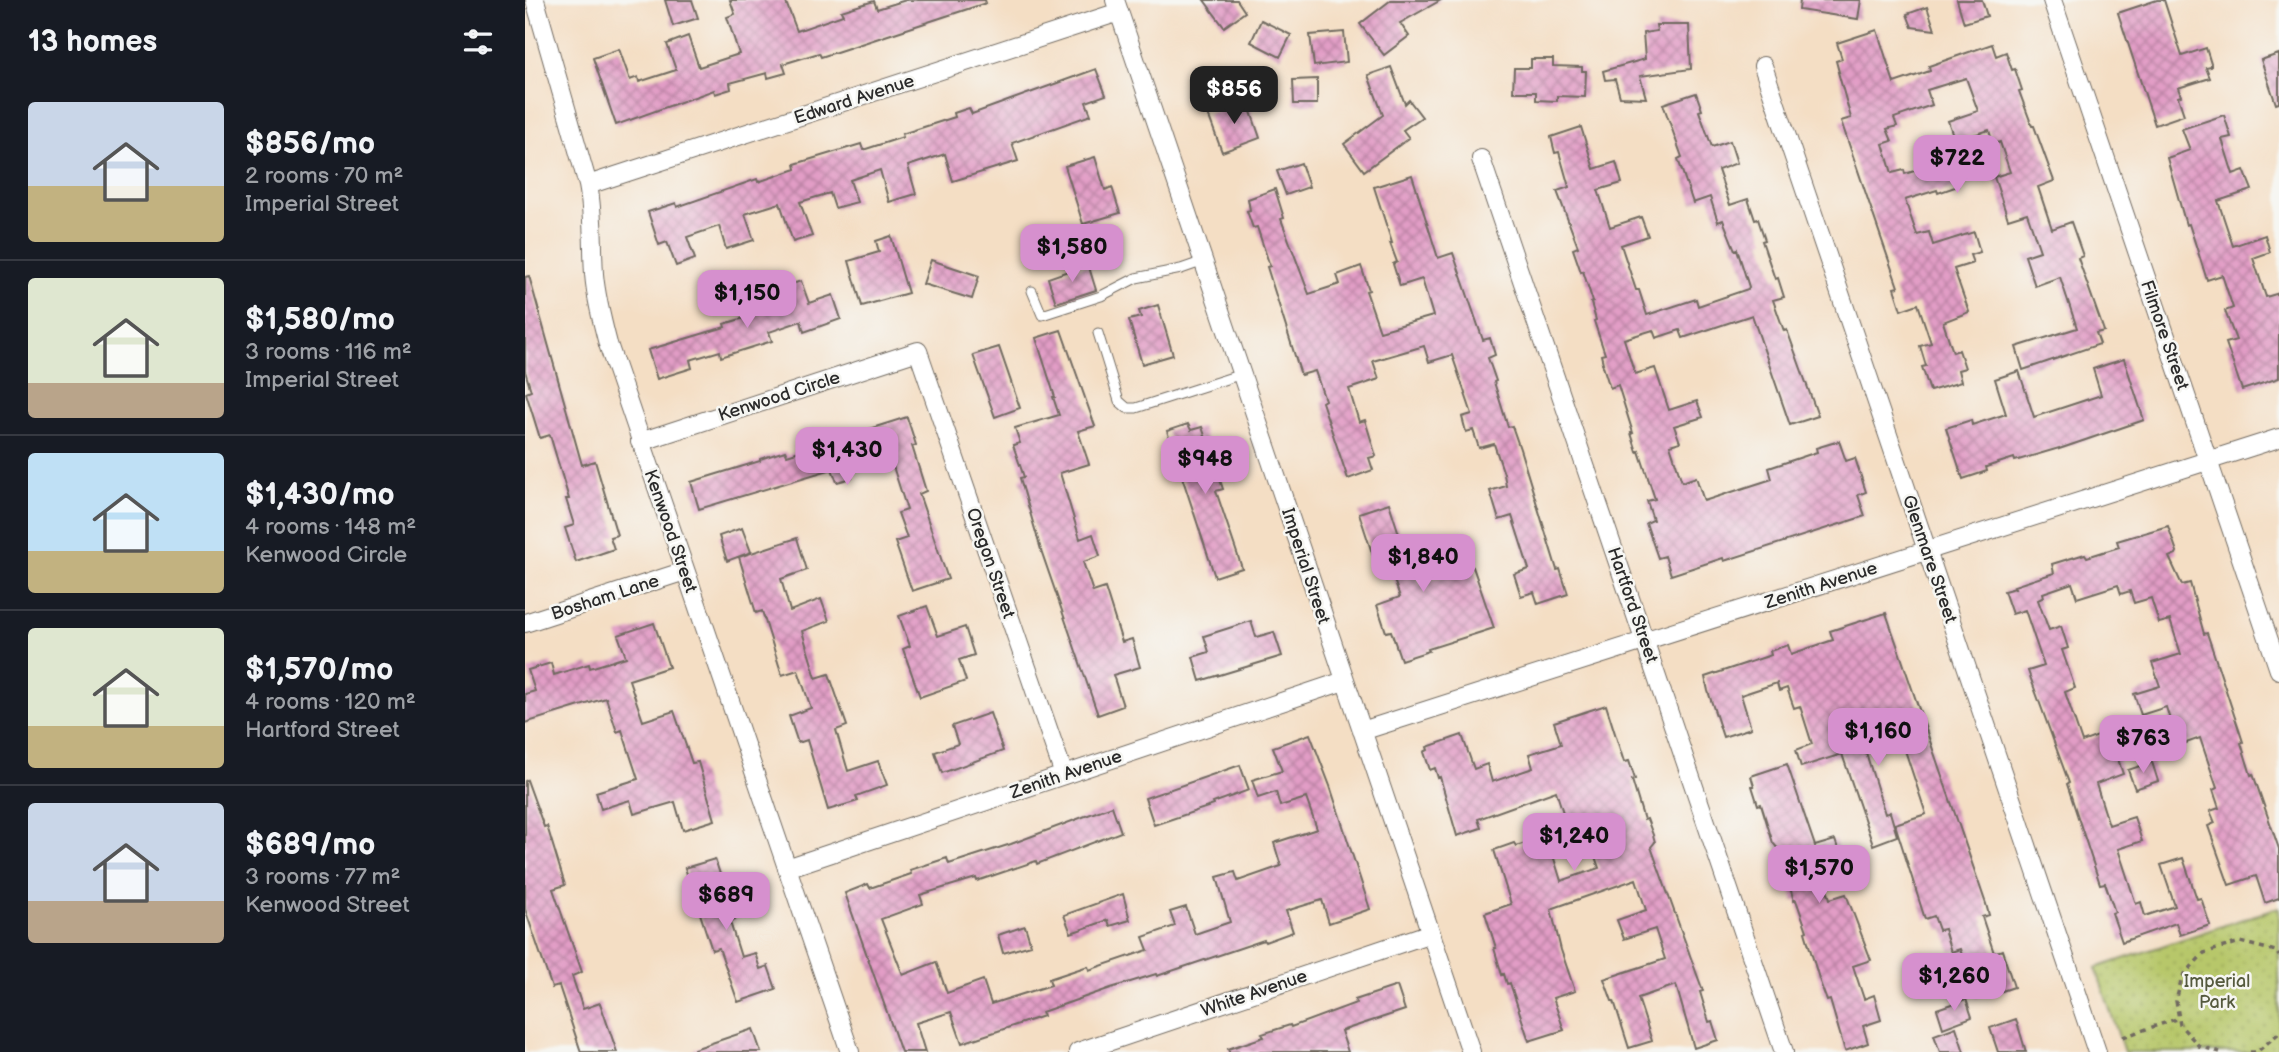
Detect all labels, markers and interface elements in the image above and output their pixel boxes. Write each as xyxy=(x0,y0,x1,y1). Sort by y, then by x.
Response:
icon: filters xyxy=(459,23,497,61)
text: 13 homes xyxy=(28,24,157,60)
pin: $856 xyxy=(1193,66,1275,126)
street label: Edward Avenue xyxy=(791,70,917,129)
text: $856 xyxy=(1206,75,1262,103)
text: $856/mo xyxy=(245,126,375,162)
icon: home xyxy=(84,130,168,214)
pin: $722 xyxy=(1916,136,1998,195)
text: $722 xyxy=(1929,144,1985,172)
text: 2 rooms · 70 m² xyxy=(245,162,404,190)
text: Imperial Street xyxy=(245,190,399,218)
pin: $1,580 xyxy=(1015,224,1129,284)
text: $1,580 xyxy=(1036,233,1108,261)
pin: $1,150 xyxy=(690,270,804,330)
street label: Filmore Street xyxy=(2136,277,2193,393)
text: $1,150 xyxy=(713,279,781,307)
text: $1,580/mo xyxy=(245,302,395,338)
icon: home xyxy=(84,306,168,390)
text: 3 rooms · 116 m² xyxy=(245,338,412,366)
text: Imperial Street xyxy=(245,366,399,394)
street label: Kenwood Circle xyxy=(716,367,843,426)
pin: $1,430 xyxy=(790,428,904,487)
text: $1,430 xyxy=(811,436,883,464)
pin: $948 xyxy=(1164,436,1246,496)
text: $948 xyxy=(1177,445,1233,473)
street label: Kenwood Street xyxy=(640,467,702,596)
text: $1,430/mo xyxy=(245,477,395,513)
icon: home xyxy=(84,481,168,565)
street label: Glenmare Street xyxy=(1898,492,1961,626)
street label: Oregon Street xyxy=(962,505,1019,622)
street label: Imperial Street xyxy=(1277,506,1334,627)
text: 4 rooms · 148 m² xyxy=(245,513,416,541)
pin: $1,840 xyxy=(1366,534,1480,594)
text: Kenwood Circle xyxy=(245,541,407,569)
text: $1,840 xyxy=(1387,543,1459,571)
street label: Hartford Street xyxy=(1603,545,1662,666)
street label: Zenith Avenue xyxy=(1761,557,1880,614)
street label: Bosham Lane xyxy=(549,570,662,625)
text: $1,570/mo xyxy=(245,652,393,688)
icon: home xyxy=(84,656,168,740)
text: 4 rooms · 120 m² xyxy=(245,688,416,716)
pin: $1,160 xyxy=(1821,708,1935,768)
text: Hartford Street xyxy=(245,716,400,744)
pin: $763 xyxy=(2102,716,2184,775)
text: $1,160 xyxy=(1844,717,1912,745)
text: $763 xyxy=(2115,724,2171,752)
street label: Zenith Avenue xyxy=(1007,745,1125,804)
pin: $1,240 xyxy=(1517,814,1631,873)
text: $1,240 xyxy=(1539,822,1609,850)
text: $689/mo xyxy=(245,827,375,863)
icon: home xyxy=(84,831,168,915)
pin: $1,570 xyxy=(1762,846,1876,905)
text: $1,570 xyxy=(1784,854,1854,882)
text: 3 rooms · 77 m² xyxy=(245,863,401,891)
pin: $689 xyxy=(685,872,767,932)
text: $689 xyxy=(698,881,754,909)
text: Kenwood Street xyxy=(245,891,410,919)
pin: $1,260 xyxy=(1897,954,2011,1013)
text: $1,260 xyxy=(1918,962,1990,990)
street label: White Avenue xyxy=(1198,965,1310,1021)
park label: Imperial Park xyxy=(2184,971,2250,1013)

